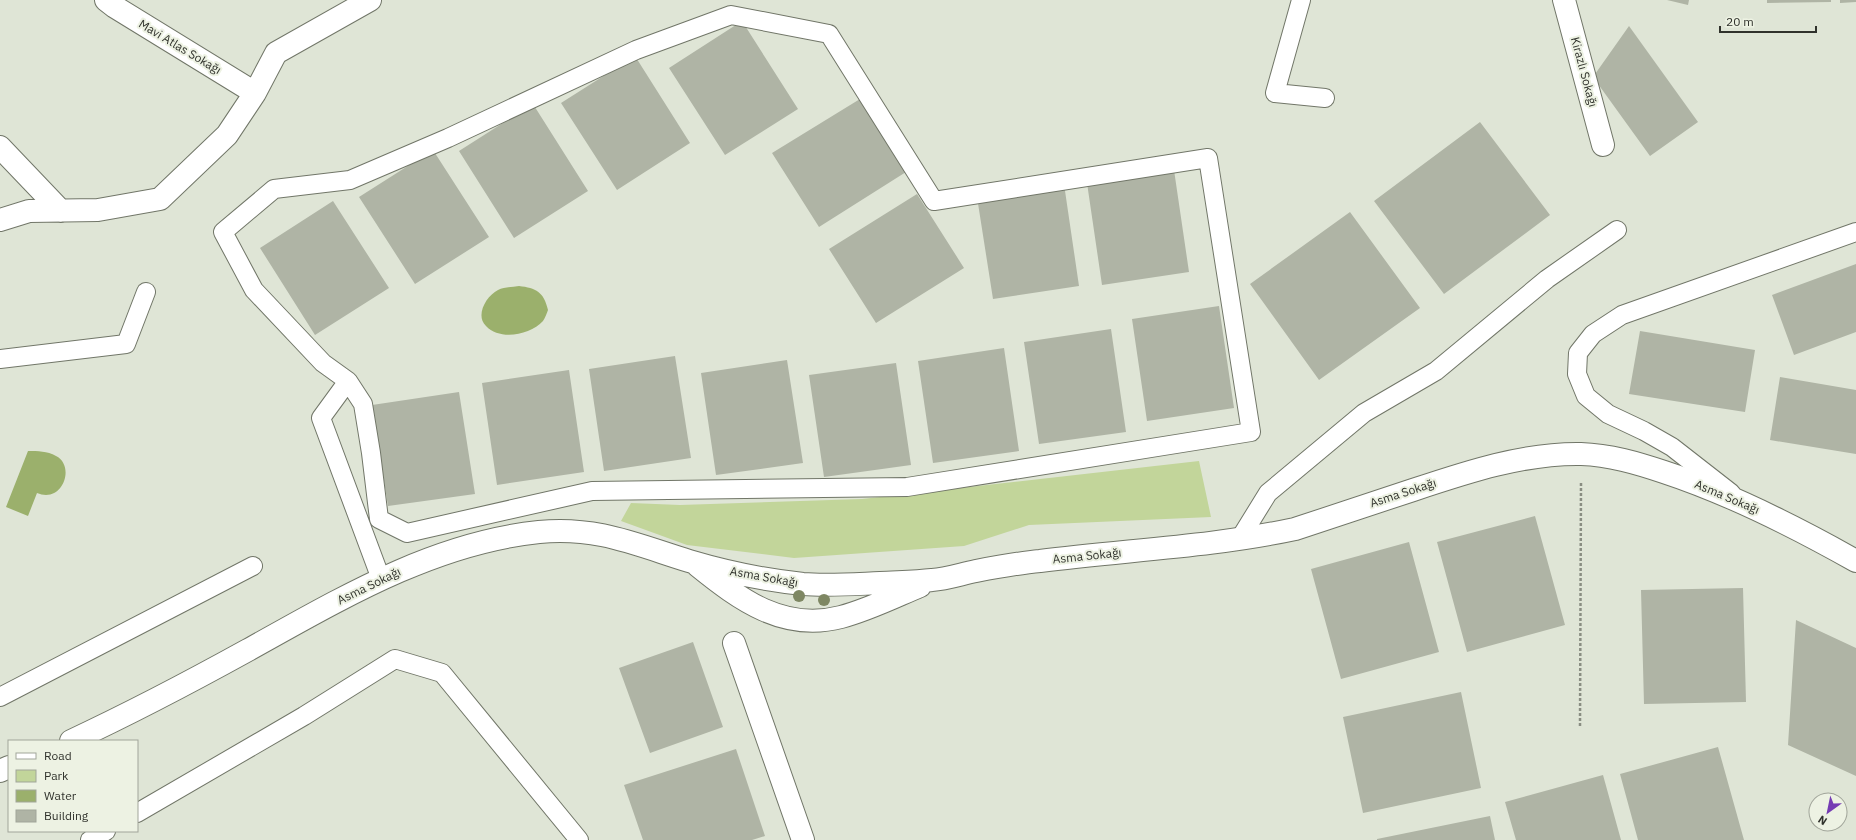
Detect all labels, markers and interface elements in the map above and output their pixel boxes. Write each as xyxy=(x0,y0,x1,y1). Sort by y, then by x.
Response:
scale bar xyxy=(1720,8,1816,34)
text: 20 m xyxy=(1726,14,1754,29)
street label: Mavi Atlas Sokağı xyxy=(136,16,224,77)
street label: Kirazlı Sokağı xyxy=(1568,35,1601,108)
street label: Asma Sokağı xyxy=(1368,475,1438,510)
street label: Asma Sokağı xyxy=(1693,476,1762,517)
street label: Asma Sokağı xyxy=(1052,544,1122,567)
street label: Asma Sokağı xyxy=(729,563,799,590)
street label: Asma Sokağı xyxy=(334,564,403,607)
legend xyxy=(8,740,138,832)
text: Road xyxy=(44,748,72,763)
text: Park xyxy=(44,768,69,783)
text: Water xyxy=(44,788,77,803)
north arrow xyxy=(1808,792,1848,832)
text: Building xyxy=(44,808,89,823)
text: N xyxy=(1815,812,1830,828)

